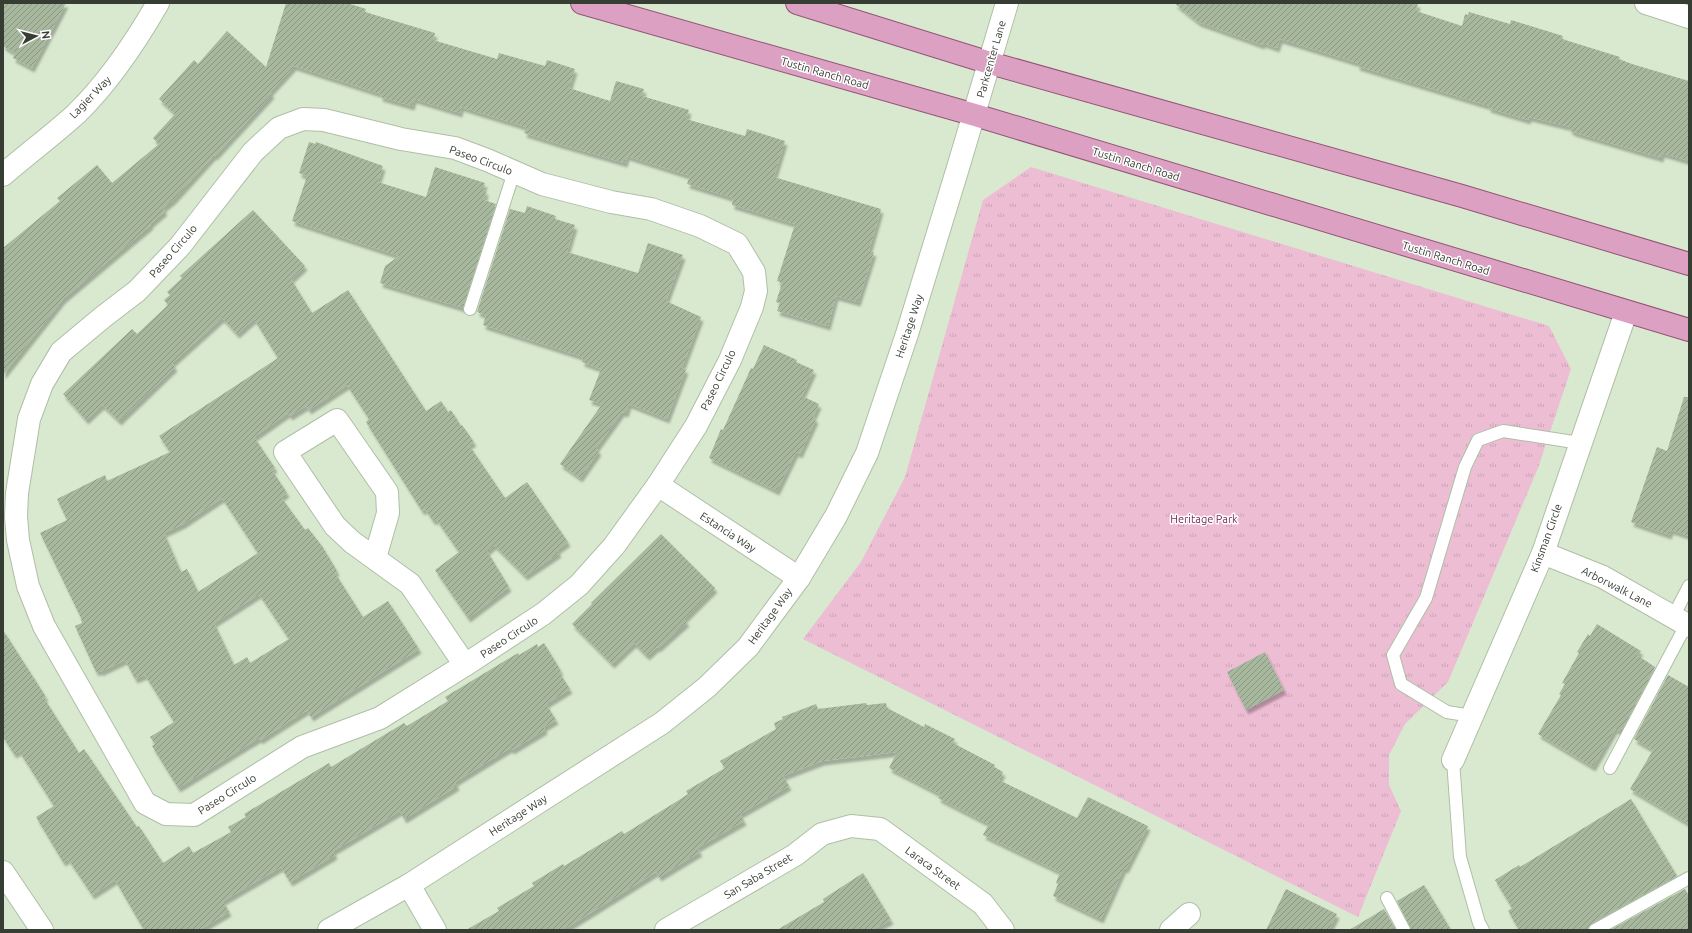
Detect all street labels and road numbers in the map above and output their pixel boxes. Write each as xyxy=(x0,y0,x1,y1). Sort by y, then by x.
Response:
street label: Parkcenter Lane xyxy=(974,19,1008,99)
street label: Tustin Ranch Road xyxy=(780,55,870,91)
street label: Lagier Way xyxy=(67,73,114,121)
street label: Paseo Circulo xyxy=(448,143,514,177)
street label: Tustin Ranch Road xyxy=(1091,145,1181,183)
street label: Paseo Circulo xyxy=(147,222,199,280)
street label: Tustin Ranch Road xyxy=(1401,239,1491,277)
street label: Heritage Way xyxy=(893,292,925,359)
street label: Paseo Circulo xyxy=(698,348,738,412)
street label: Kinsman Circle xyxy=(1528,502,1564,574)
street label: Estancia Way xyxy=(698,510,759,555)
street label: Arborwalk Lane xyxy=(1580,564,1654,610)
street label: Heritage Way xyxy=(746,585,795,646)
street label: Paseo Circulo xyxy=(478,614,540,660)
street label: Paseo Circulo xyxy=(196,771,258,817)
street label: Heritage Way xyxy=(487,792,550,838)
street label: Laraca Street xyxy=(903,844,963,892)
street label: San Saba Street xyxy=(722,851,795,901)

